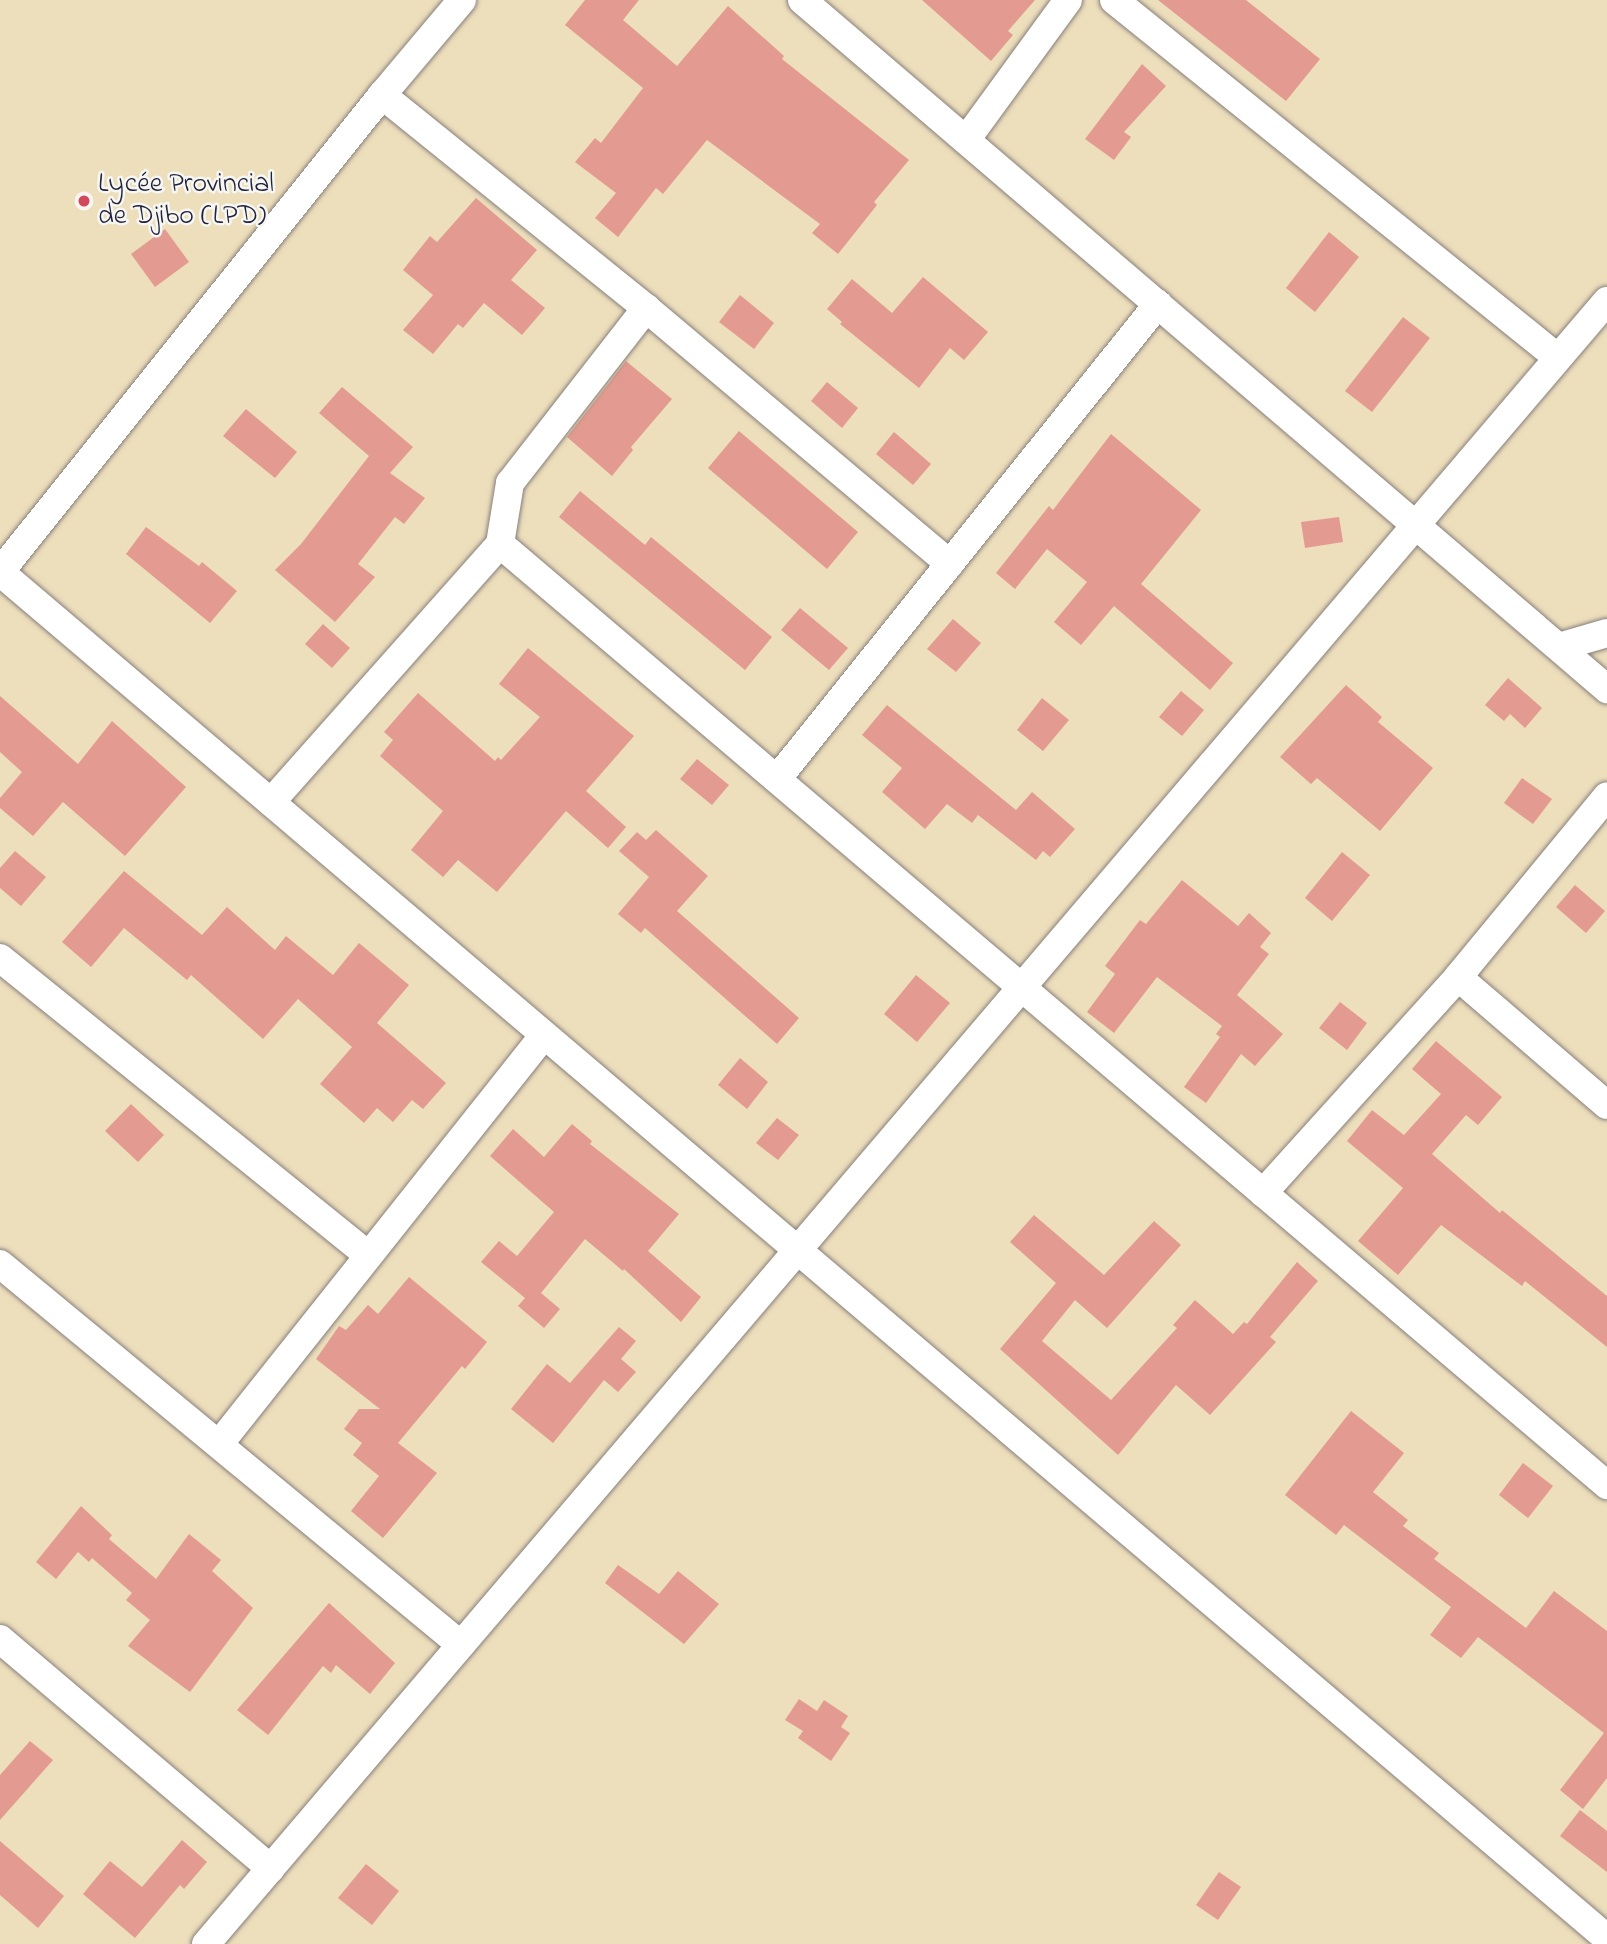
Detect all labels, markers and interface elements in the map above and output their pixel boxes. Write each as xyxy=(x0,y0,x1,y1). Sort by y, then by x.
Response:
place label: Lycée Provincial de Djibo (LPD) xyxy=(98,168,274,234)
marker: Lycée Provincial de Djibo (LPD) xyxy=(76,193,92,209)

